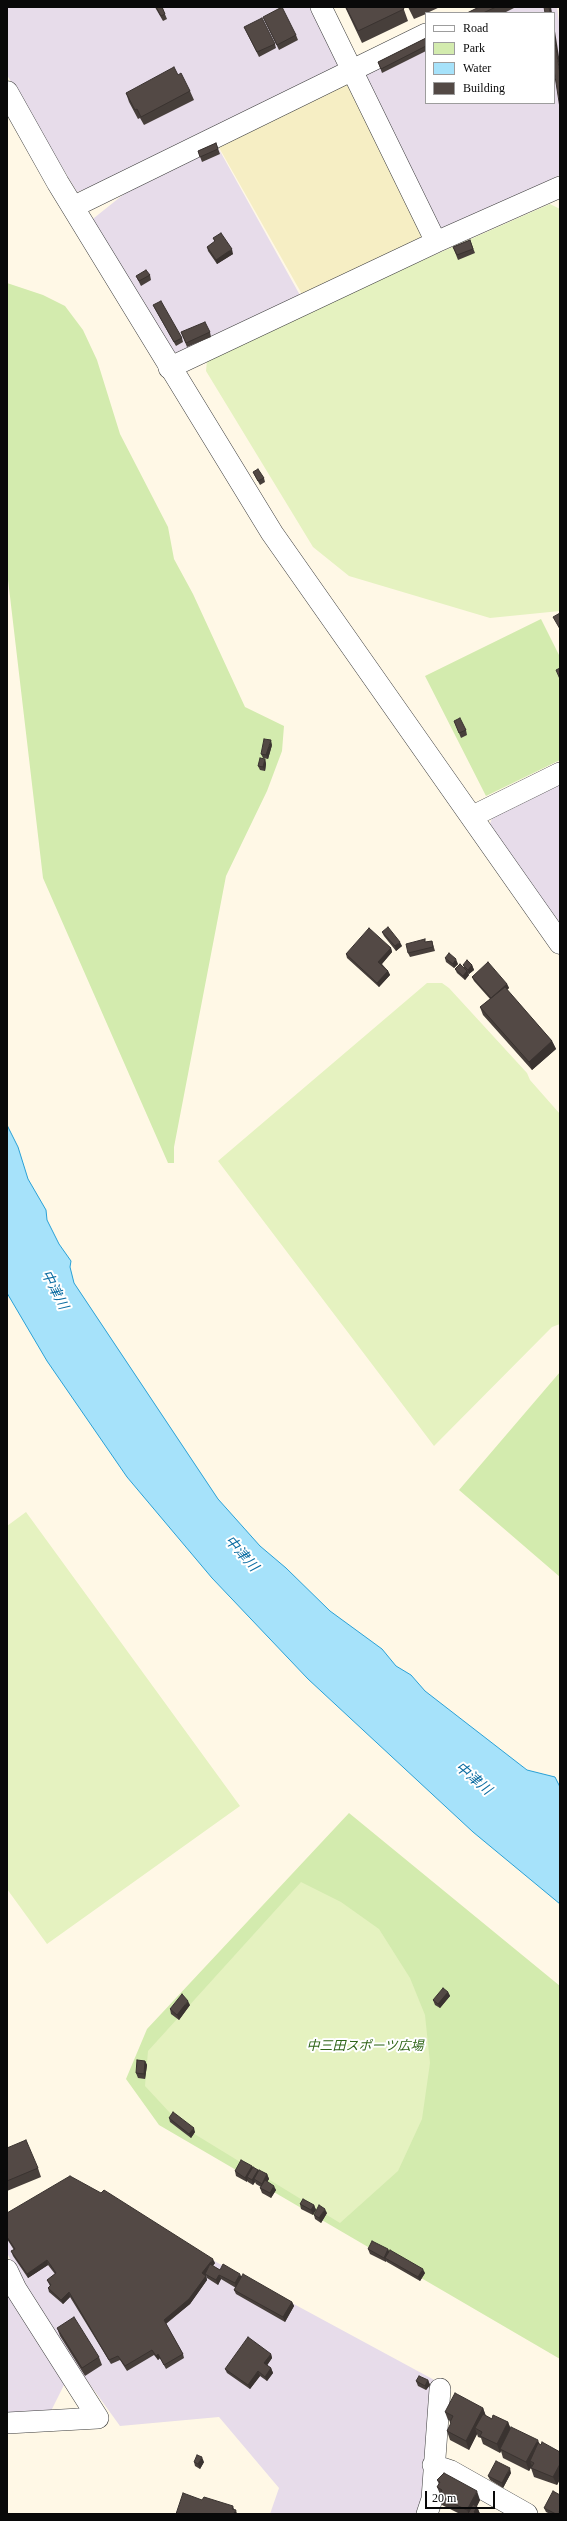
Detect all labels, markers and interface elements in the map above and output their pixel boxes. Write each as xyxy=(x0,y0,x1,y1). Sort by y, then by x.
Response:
legend xyxy=(425,12,555,104)
text: Road xyxy=(463,21,488,35)
text: Park xyxy=(463,41,485,55)
text: Water xyxy=(463,61,491,75)
text: Building xyxy=(463,81,505,95)
water label: 中津川 xyxy=(37,1267,71,1313)
water label: 中津川 xyxy=(221,1533,261,1575)
water label: 中津川 xyxy=(452,1759,494,1799)
park label: 中三田スポーツ広場 xyxy=(307,2039,423,2055)
scale bar xyxy=(427,2483,497,2509)
text: 20 m xyxy=(432,2491,456,2505)

